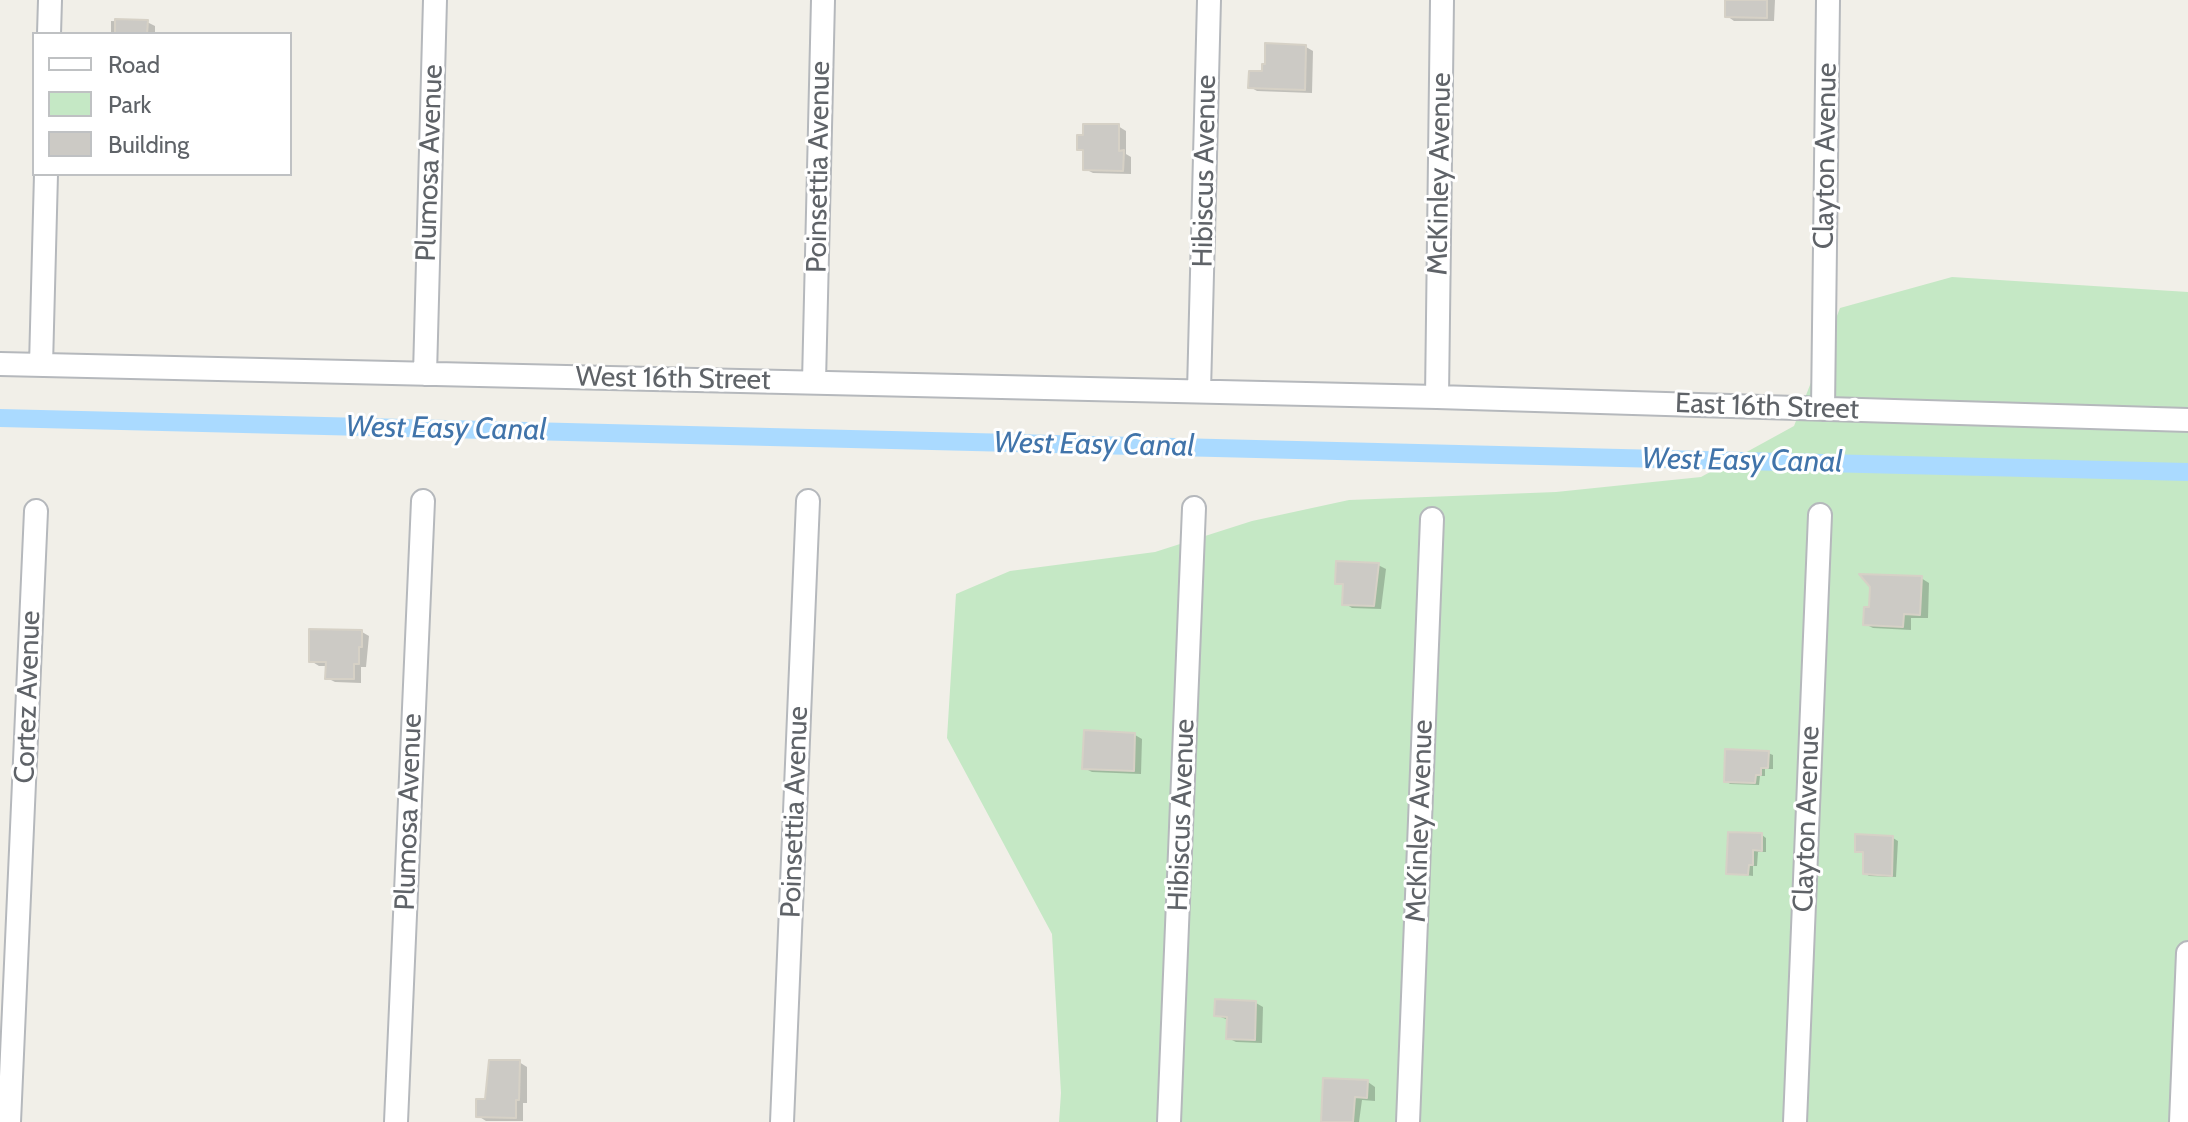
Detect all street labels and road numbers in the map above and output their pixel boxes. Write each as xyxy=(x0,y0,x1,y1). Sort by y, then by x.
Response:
street label: Poinsettia Avenue xyxy=(800,61,838,273)
street label: Clayton Avenue xyxy=(1808,63,1844,249)
street label: Plumosa Avenue xyxy=(410,64,450,262)
street label: McKinley Avenue xyxy=(1421,72,1459,276)
street label: Hibiscus Avenue xyxy=(1187,74,1223,268)
street label: West 16th Street xyxy=(575,361,771,397)
street label: East 16th Street xyxy=(1674,387,1860,427)
street label: Cortez Avenue xyxy=(8,610,48,784)
street label: Poinsettia Avenue xyxy=(775,706,815,918)
street label: Plumosa Avenue xyxy=(389,713,429,911)
street label: Hibiscus Avenue xyxy=(1162,718,1202,912)
street label: McKinley Avenue xyxy=(1400,719,1440,923)
street label: Clayton Avenue xyxy=(1787,725,1827,913)

